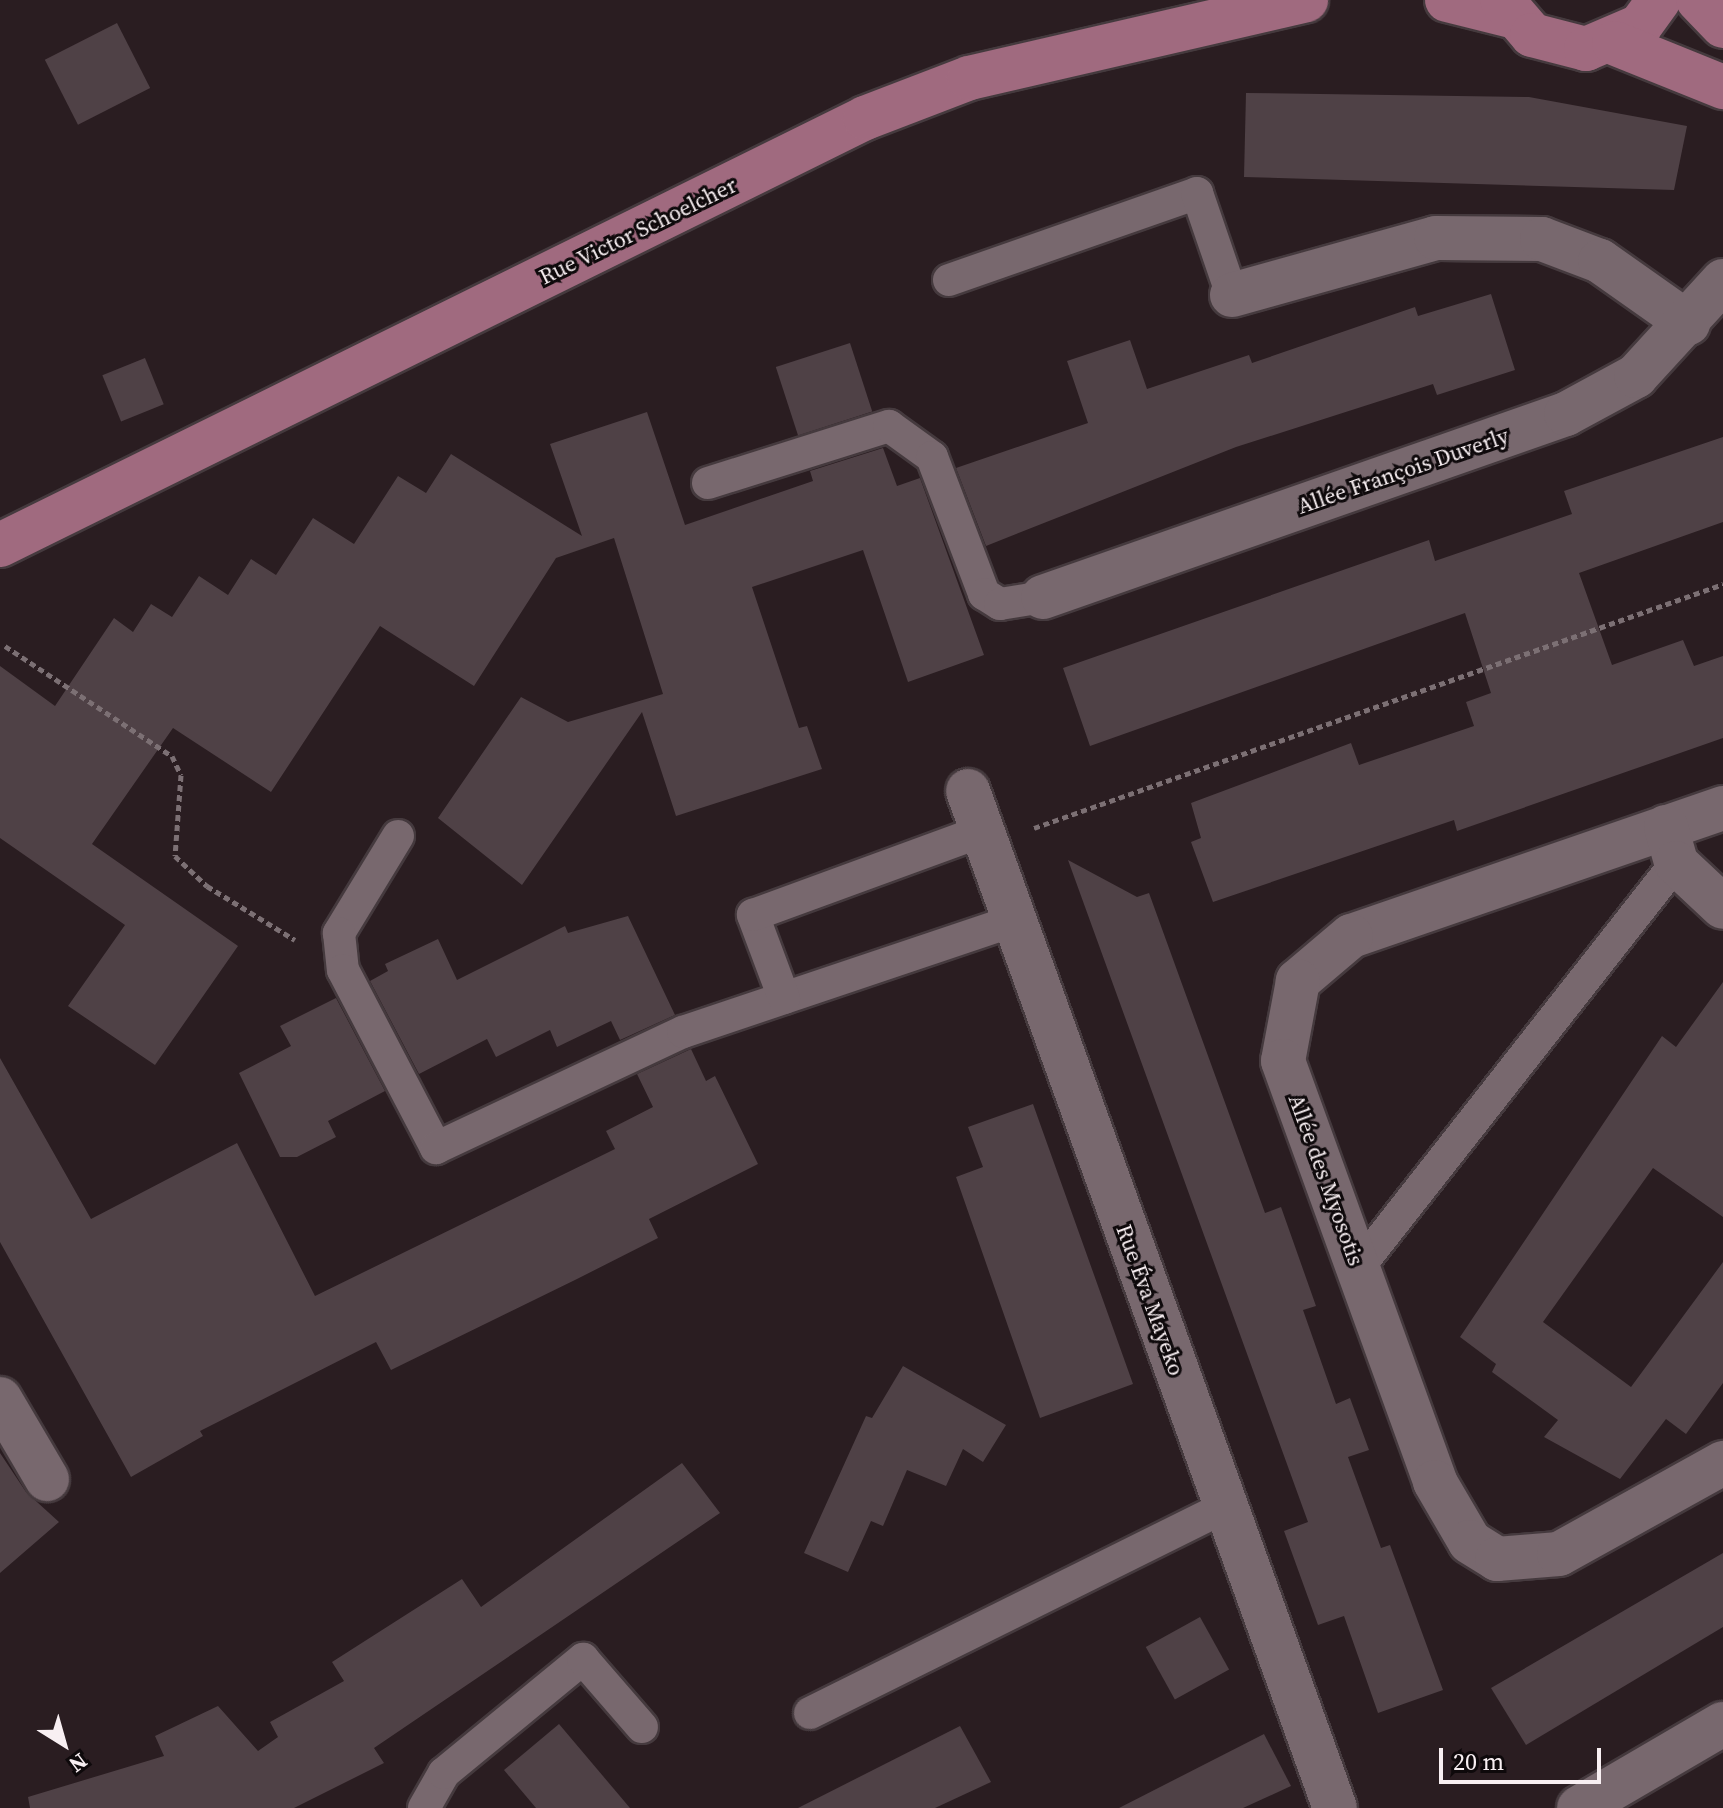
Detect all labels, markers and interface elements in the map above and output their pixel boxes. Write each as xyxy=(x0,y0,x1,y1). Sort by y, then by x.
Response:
street label: Rue Victor Schoelcher xyxy=(535,172,741,290)
street label: Allée François Duverly xyxy=(1294,422,1512,520)
street label: Allée des Myosotis xyxy=(1283,1091,1369,1269)
street label: Rue Éva Mayeko xyxy=(1110,1221,1190,1379)
north arrow xyxy=(24,1704,104,1784)
scale bar xyxy=(1443,1732,1605,1782)
text: 20 m xyxy=(1453,1745,1504,1778)
text: N xyxy=(63,1746,94,1780)

